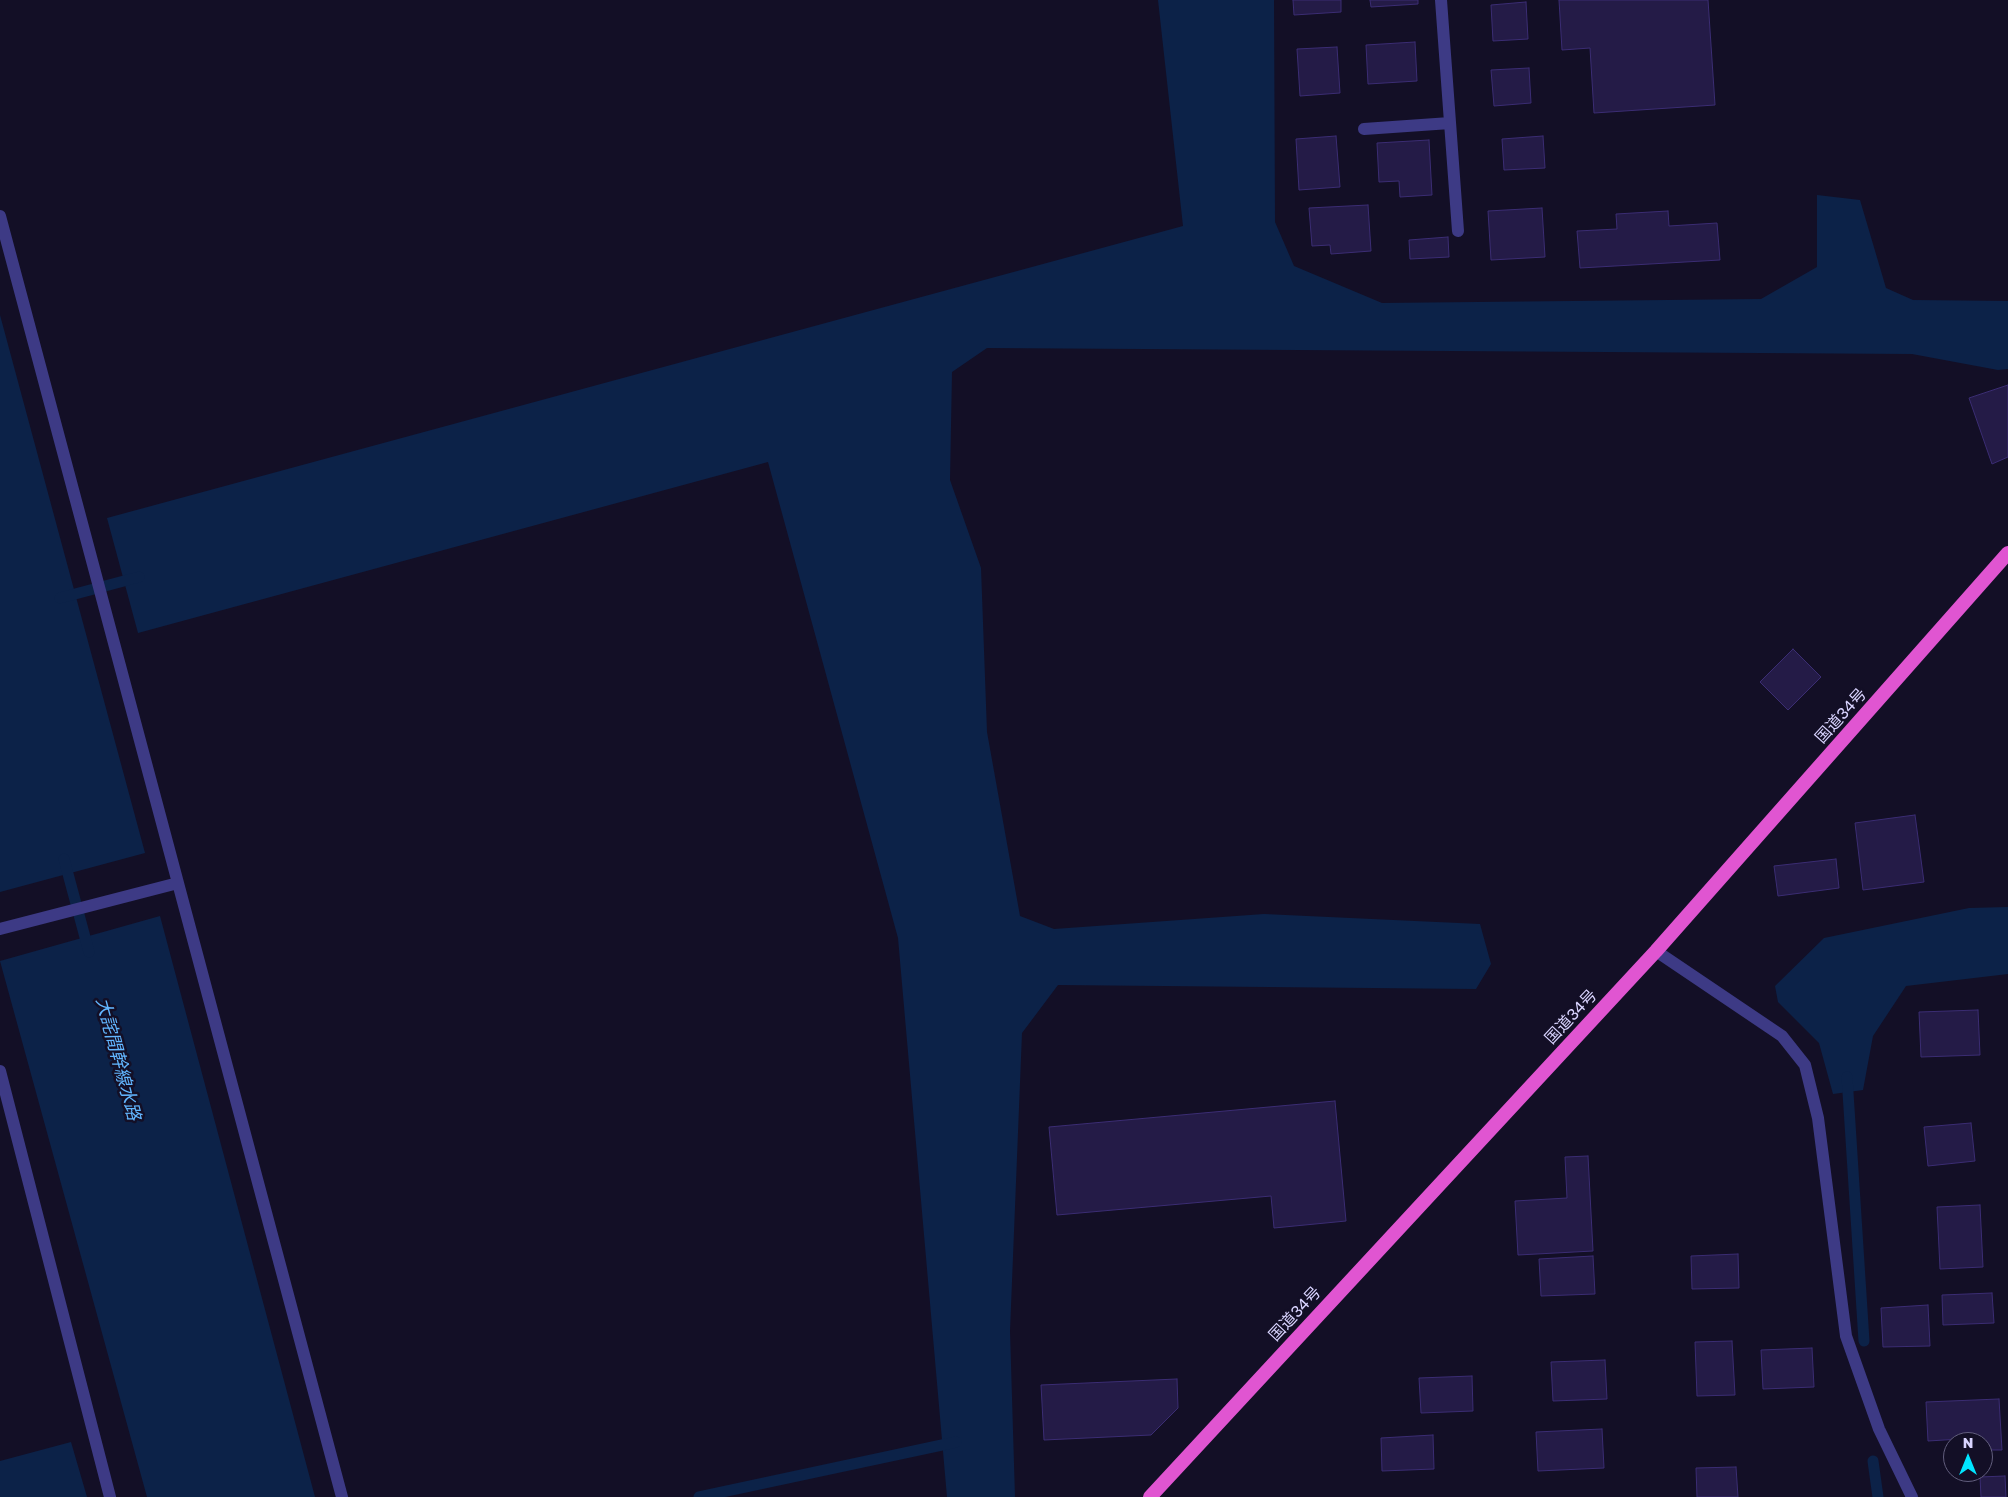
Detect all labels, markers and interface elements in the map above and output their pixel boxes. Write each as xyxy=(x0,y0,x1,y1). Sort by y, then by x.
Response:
street label: 国道34号 xyxy=(1811,685,1871,747)
street label: 国道34号 xyxy=(1541,986,1601,1048)
water label: 大詫間幹線水路 xyxy=(91,995,145,1123)
street label: 国道34号 xyxy=(1265,1283,1325,1345)
north arrow xyxy=(1943,1432,1993,1482)
text: N xyxy=(1963,1434,1973,1451)

